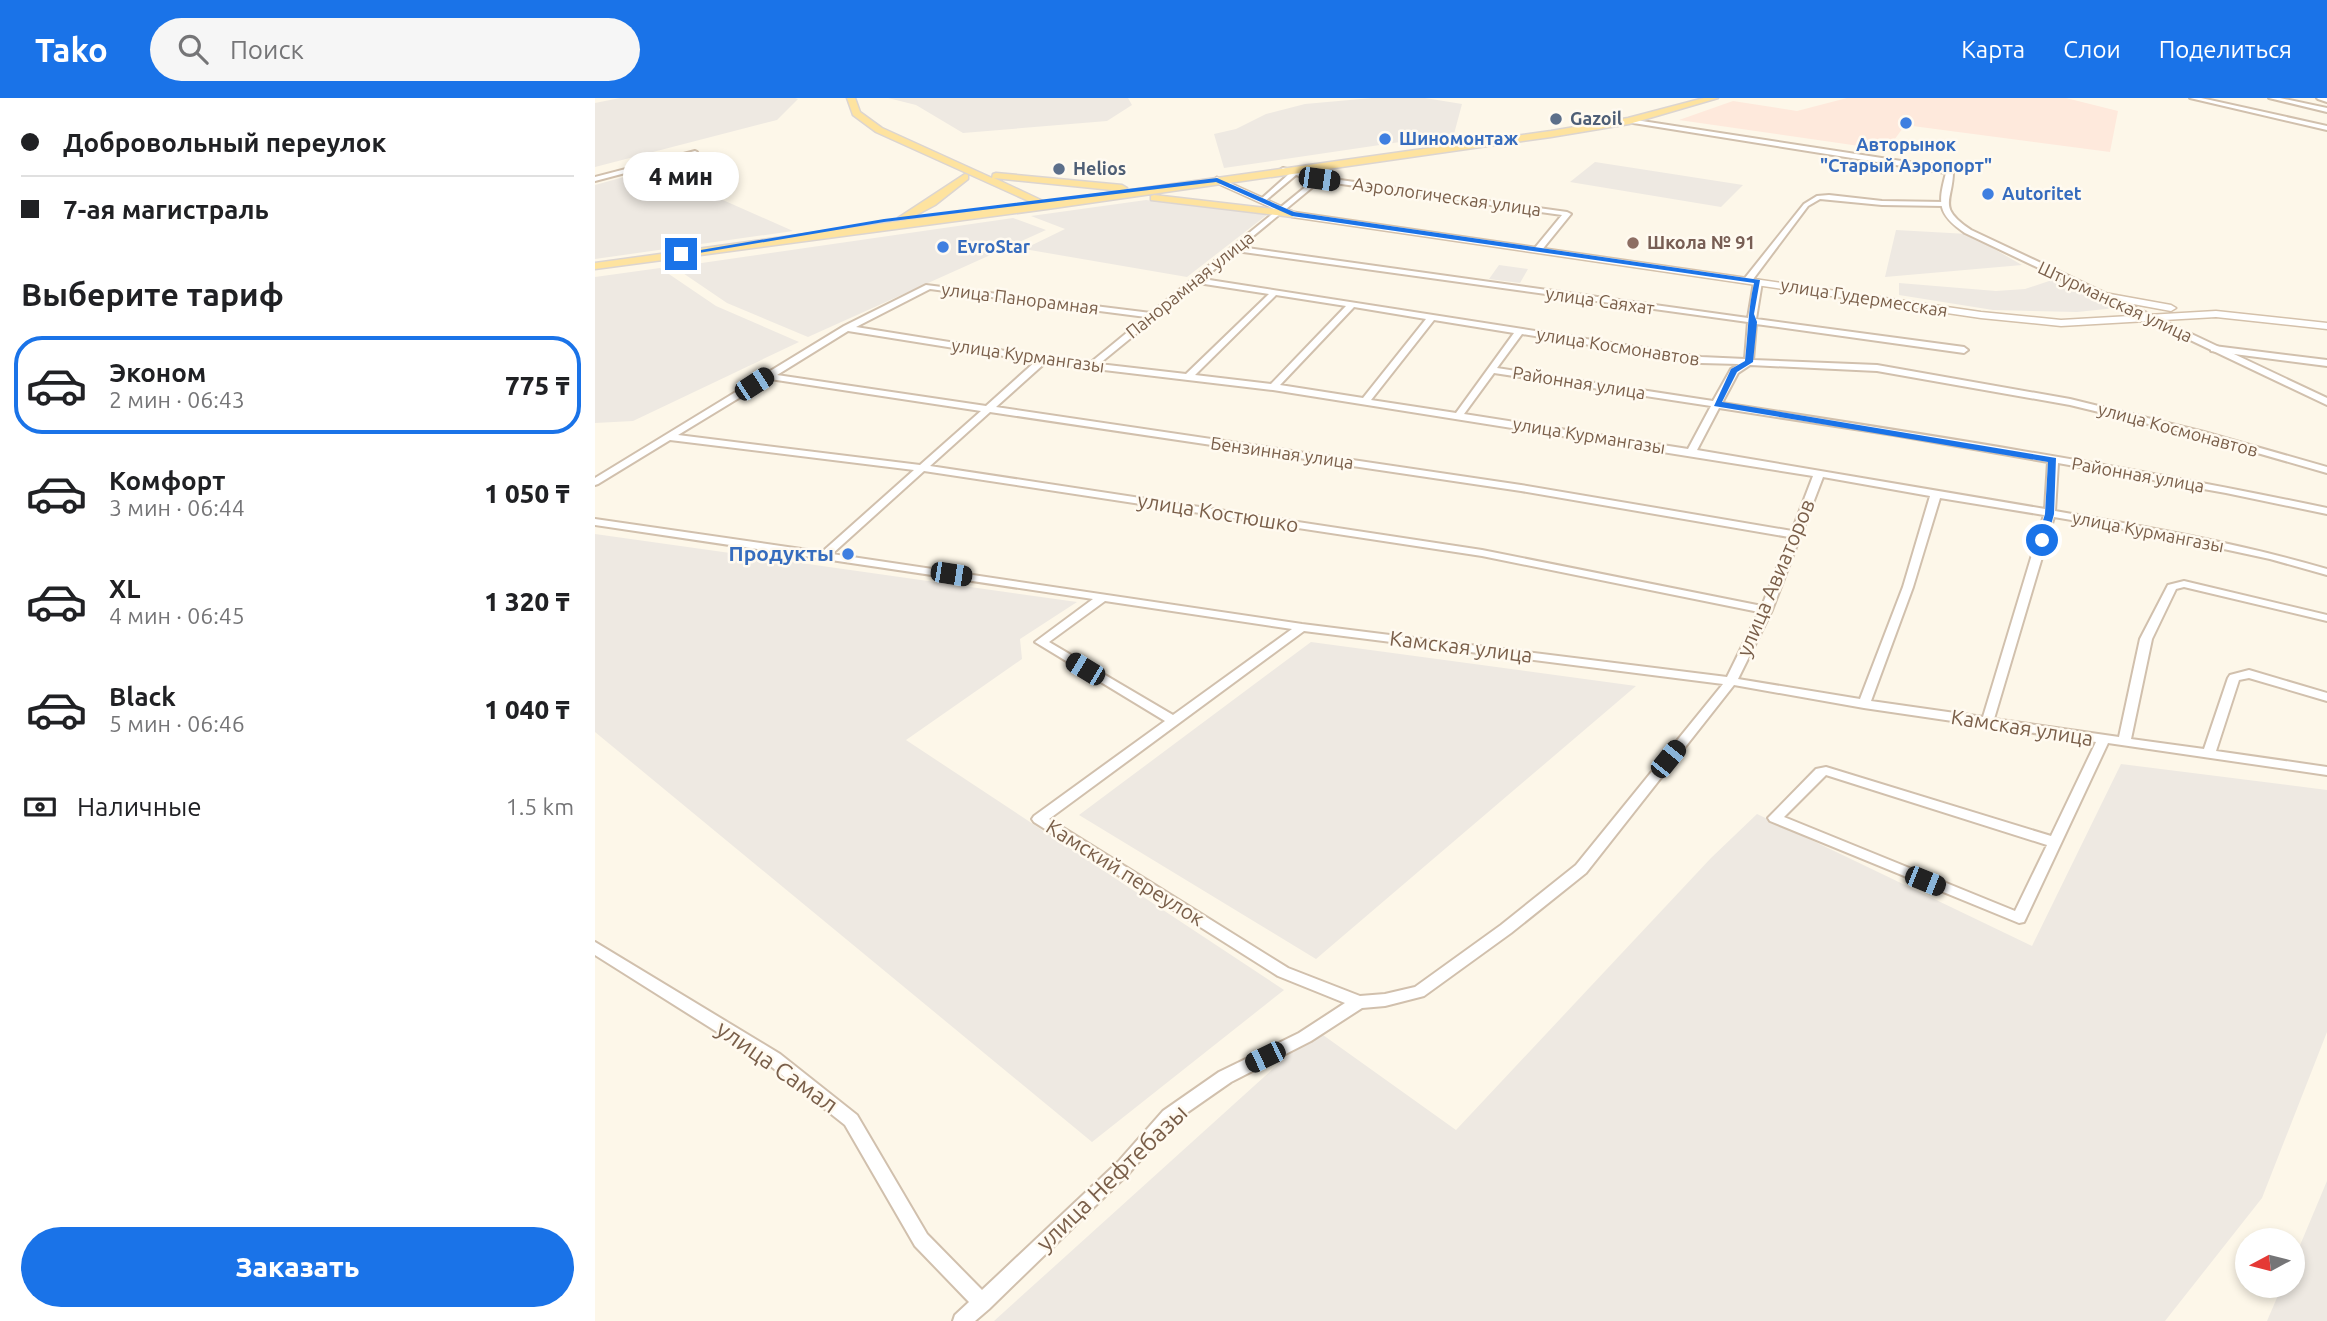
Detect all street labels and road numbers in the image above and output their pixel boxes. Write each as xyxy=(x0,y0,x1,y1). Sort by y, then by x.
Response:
street label: Аэрологическая улица xyxy=(1352,173,1543,219)
street label: Панорамная улица xyxy=(1122,227,1257,342)
street label: Штурманская улица xyxy=(2035,257,2196,346)
street label: улица Гудермесская xyxy=(1779,274,1949,320)
street label: улица Панорамная xyxy=(940,278,1100,318)
street label: улица Саяхат xyxy=(1544,282,1656,318)
street label: улица Космонавтов xyxy=(1535,323,1701,369)
street label: улица Курмангазы xyxy=(950,334,1106,376)
street label: Районная улица xyxy=(1511,362,1647,402)
street label: улица Космонавтов xyxy=(2096,398,2260,460)
street label: улица Курмангазы xyxy=(1511,413,1667,457)
street label: Бензинная улица xyxy=(1209,432,1355,472)
street label: Районная улица xyxy=(2070,452,2206,496)
street label: улица Костюшко xyxy=(1136,487,1300,537)
street label: улица Авиаторов xyxy=(1731,495,1819,660)
street label: улица Курмангазы xyxy=(2071,506,2226,556)
street label: Камская улица xyxy=(1388,625,1534,667)
street label: Камская улица xyxy=(1949,704,2095,750)
street label: Камский переулок xyxy=(1042,814,1209,931)
street label: улица Самал xyxy=(711,1015,843,1118)
street label: улица Нефтебазы xyxy=(1031,1099,1193,1256)

